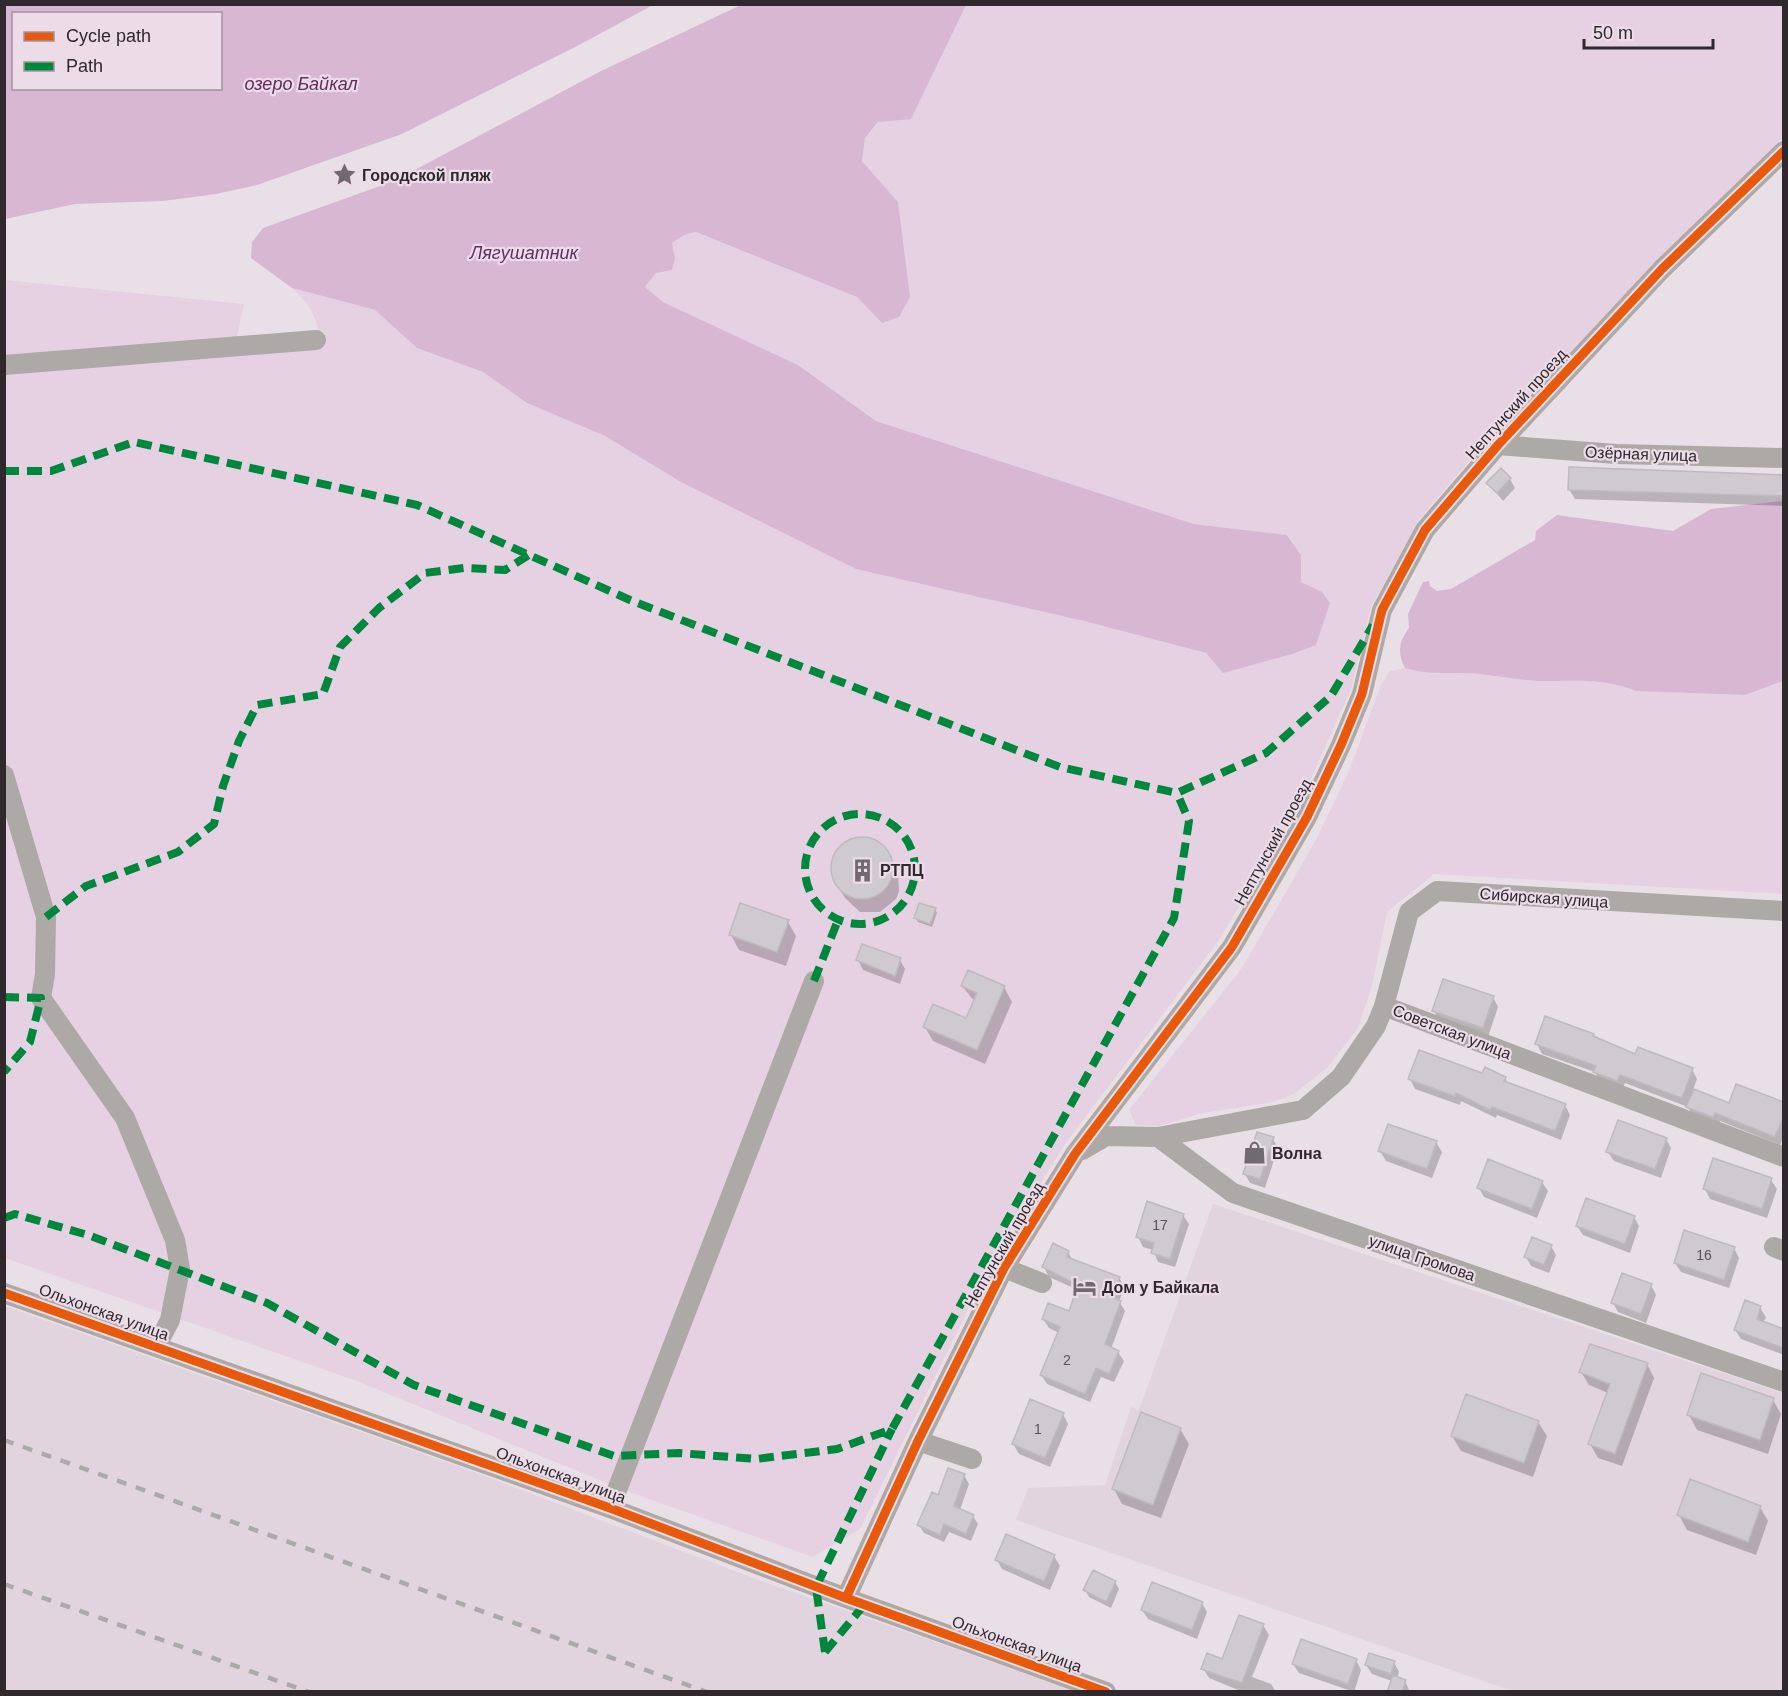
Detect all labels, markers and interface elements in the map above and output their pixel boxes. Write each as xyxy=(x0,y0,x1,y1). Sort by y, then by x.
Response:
legend xyxy=(12,12,222,90)
scale bar xyxy=(1584,12,1713,50)
text: 50 m xyxy=(1593,23,1633,43)
text: Cycle path xyxy=(66,26,151,46)
text: Path xyxy=(66,56,103,76)
water label: озеро Байкал xyxy=(244,74,358,94)
place icon: Городской пляж xyxy=(331,162,357,188)
place label: Городской пляж xyxy=(362,167,491,184)
water label: Лягушатник xyxy=(469,243,580,263)
street label: Нептунский проезд xyxy=(1462,345,1570,462)
street label: Озёрная улица xyxy=(1585,444,1698,464)
street label: Нептунский проезд xyxy=(1231,775,1315,908)
building icon: РТПЦ xyxy=(849,857,875,883)
place label: РТПЦ xyxy=(880,862,924,879)
street label: Сибирская улица xyxy=(1479,885,1609,911)
street label: Советская улица xyxy=(1390,1002,1514,1062)
shop icon: Волна xyxy=(1241,1140,1267,1166)
place label: Волна xyxy=(1272,1145,1322,1162)
street label: Нептунский проезд xyxy=(961,1179,1047,1311)
house number: 17 xyxy=(1152,1217,1168,1233)
street label: улица Громова xyxy=(1367,1232,1477,1284)
house number: 16 xyxy=(1696,1247,1712,1263)
hotel icon: Дом у Байкала xyxy=(1071,1274,1097,1300)
place label: Дом у Байкала xyxy=(1102,1279,1219,1296)
street label: Ольхонская улица xyxy=(37,1281,171,1343)
house number: 2 xyxy=(1063,1352,1071,1368)
house number: 1 xyxy=(1034,1421,1042,1437)
street label: Ольхонская улица xyxy=(494,1444,628,1506)
street label: Ольхонская улица xyxy=(950,1613,1084,1675)

